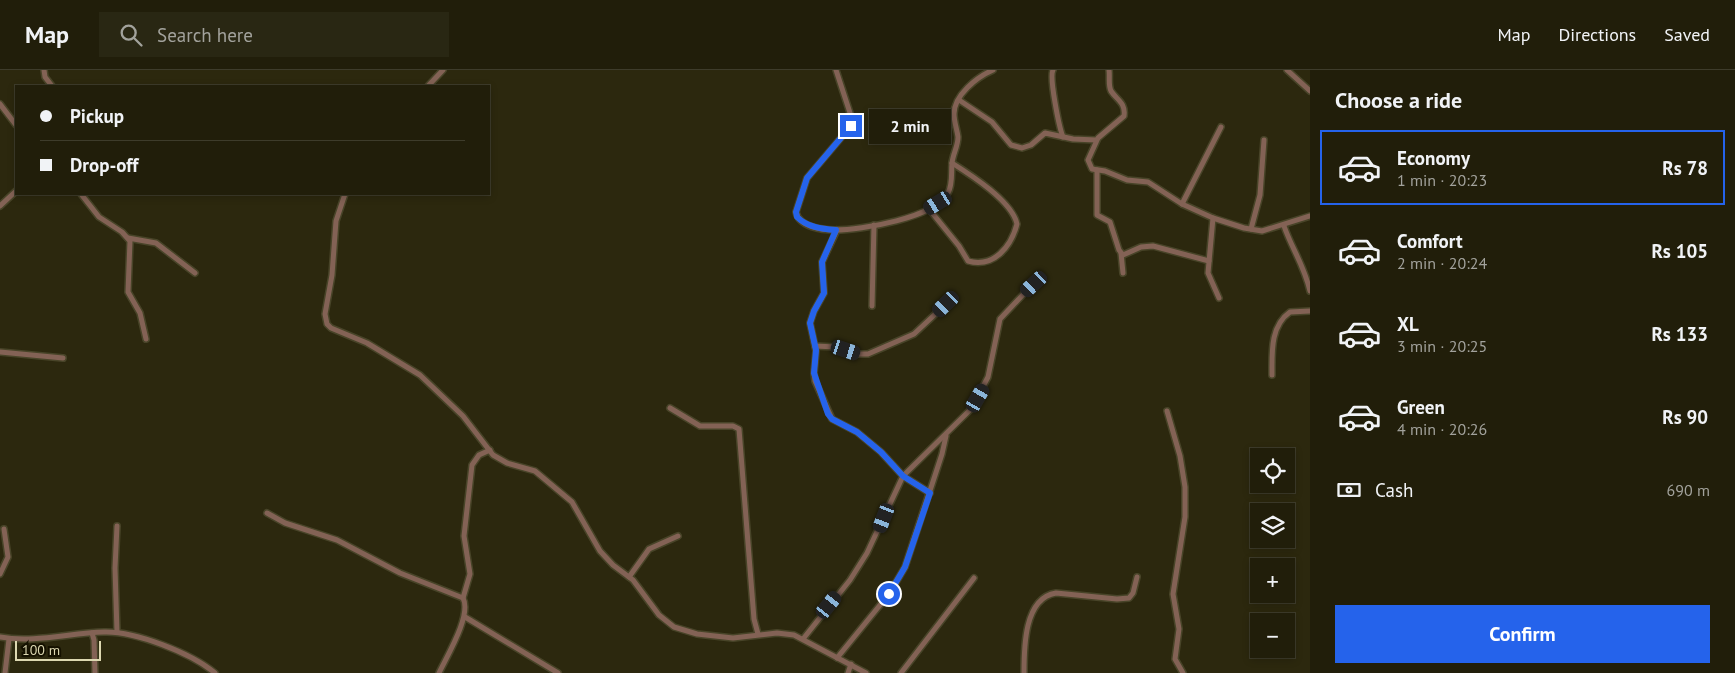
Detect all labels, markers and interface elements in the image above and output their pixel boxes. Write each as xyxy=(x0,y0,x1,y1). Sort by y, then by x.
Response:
search box xyxy=(99,12,449,57)
text: Map xyxy=(25,19,69,50)
icon: search xyxy=(117,21,145,49)
text: Search here xyxy=(157,23,253,47)
text: Map xyxy=(1498,23,1530,46)
text: Directions xyxy=(1558,23,1636,46)
text: Saved xyxy=(1664,23,1710,46)
text: Choose a ride xyxy=(1335,86,1462,114)
text: Pickup xyxy=(70,104,124,128)
callout: 2 min xyxy=(868,108,951,144)
route end xyxy=(840,115,862,137)
text: 2 min xyxy=(890,116,930,136)
icon: car xyxy=(1337,145,1382,190)
text: Economy xyxy=(1397,146,1470,170)
text: Drop-off xyxy=(70,153,138,177)
text: Rs 78 xyxy=(1662,156,1708,180)
text: 1 min · 20:23 xyxy=(1397,170,1487,190)
car xyxy=(921,189,954,217)
icon: car xyxy=(1337,228,1382,273)
text: Comfort xyxy=(1397,229,1463,253)
text: Rs 105 xyxy=(1651,239,1708,263)
text: 2 min · 20:24 xyxy=(1397,253,1487,273)
car xyxy=(1017,268,1050,300)
car xyxy=(929,288,962,320)
icon: car xyxy=(1337,311,1382,356)
text: XL xyxy=(1397,312,1419,336)
text: Rs 133 xyxy=(1651,322,1708,346)
text: 3 min · 20:25 xyxy=(1397,336,1487,356)
car xyxy=(829,338,862,362)
car xyxy=(964,381,991,415)
icon: car xyxy=(1337,394,1382,439)
text: Green xyxy=(1397,395,1445,419)
text: Rs 90 xyxy=(1662,405,1708,429)
text: 4 min · 20:26 xyxy=(1397,419,1487,439)
map controls xyxy=(1250,448,1295,658)
button: locate xyxy=(1250,448,1295,493)
icon: cash xyxy=(1335,476,1363,504)
text: Cash xyxy=(1375,478,1413,502)
text: 690 m xyxy=(1667,480,1710,500)
car xyxy=(871,501,896,535)
button: layers xyxy=(1250,503,1295,548)
button: + xyxy=(1250,558,1295,603)
route start xyxy=(878,583,900,605)
car xyxy=(813,589,844,621)
button: Confirm xyxy=(1335,605,1710,663)
button: − xyxy=(1250,613,1295,658)
scale bar xyxy=(15,638,101,661)
text: 100 m xyxy=(22,641,60,659)

